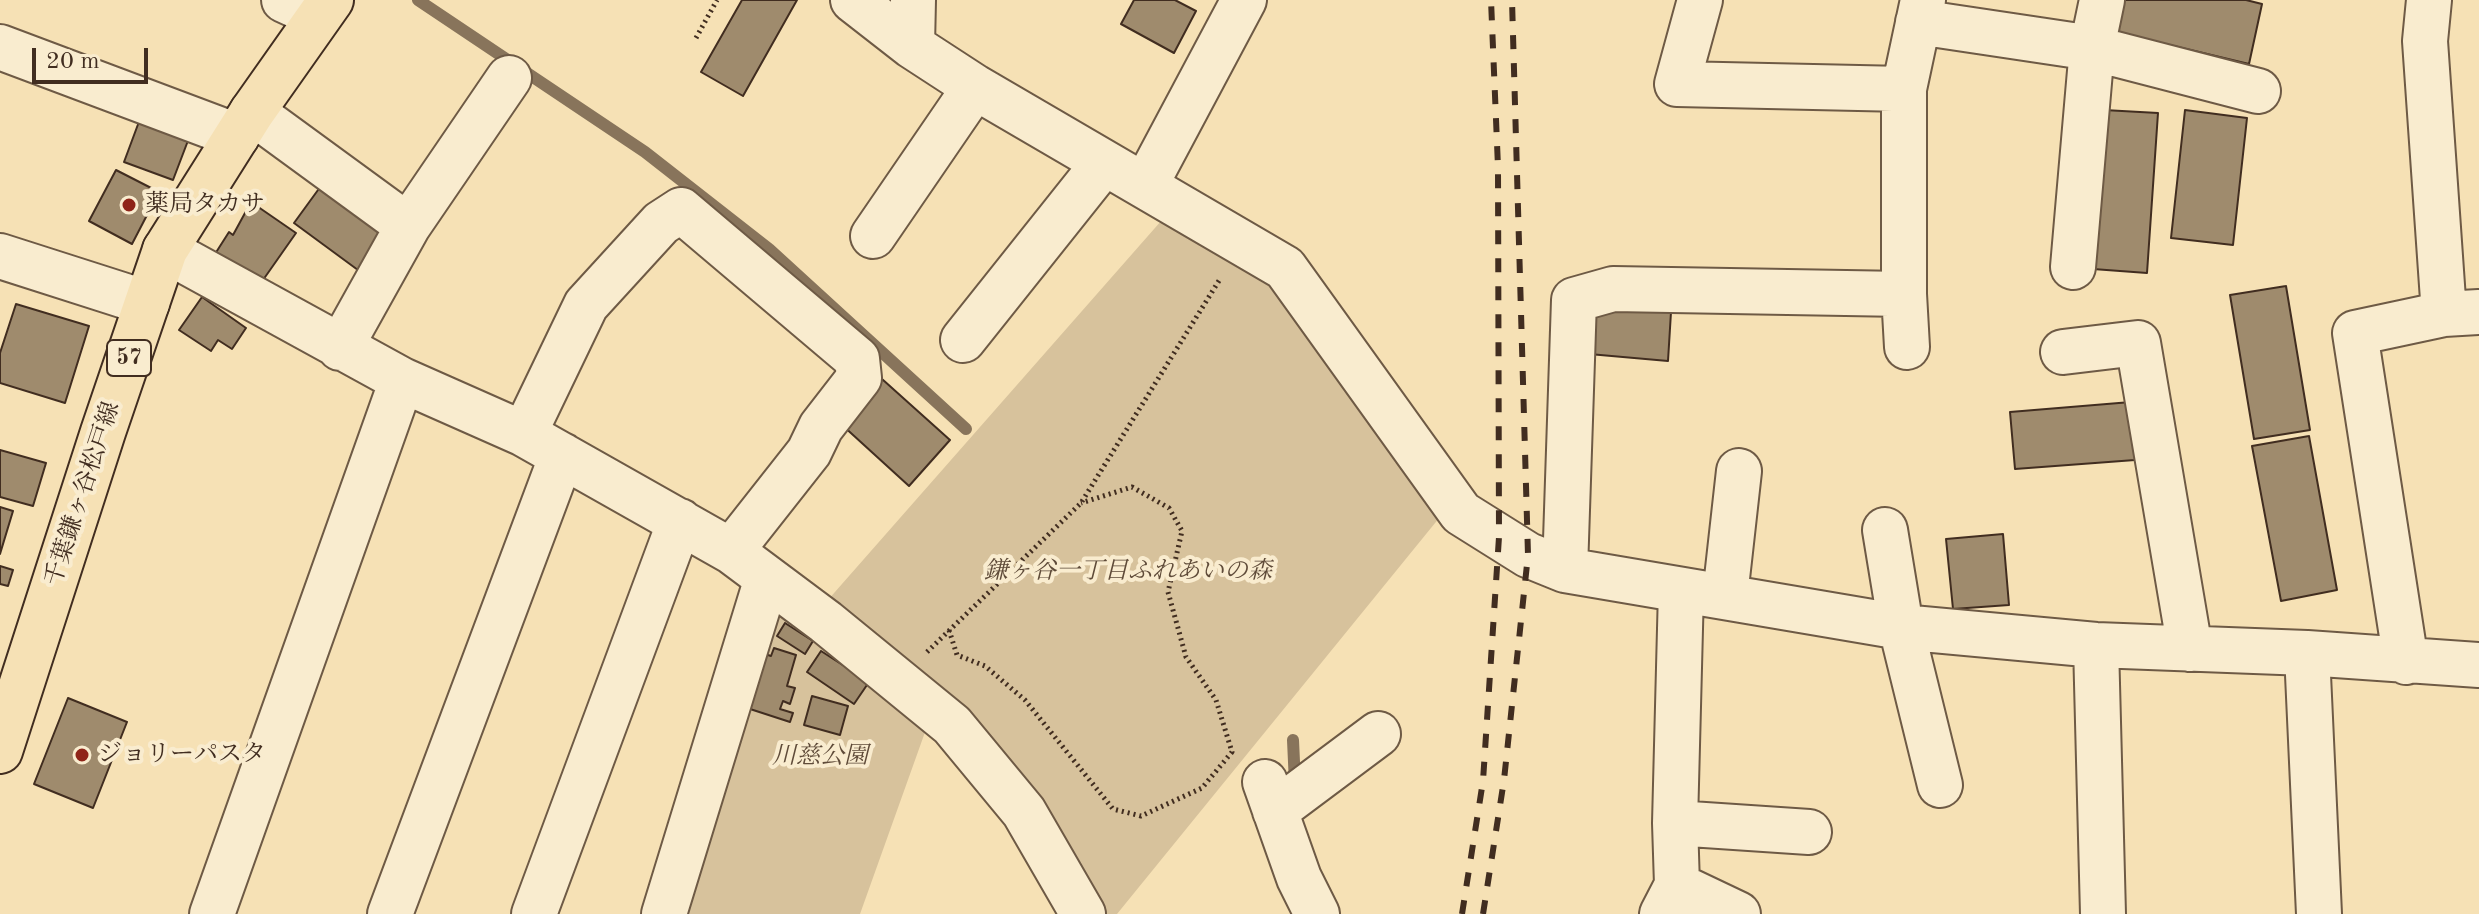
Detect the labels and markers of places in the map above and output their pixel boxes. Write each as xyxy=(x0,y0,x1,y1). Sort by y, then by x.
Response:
place label: 薬局タカサ xyxy=(145,191,265,219)
marker: 薬局タカサ xyxy=(120,196,138,214)
place label: ジョリーパスタ xyxy=(98,741,266,769)
marker: ジョリーパスタ xyxy=(73,746,91,764)

